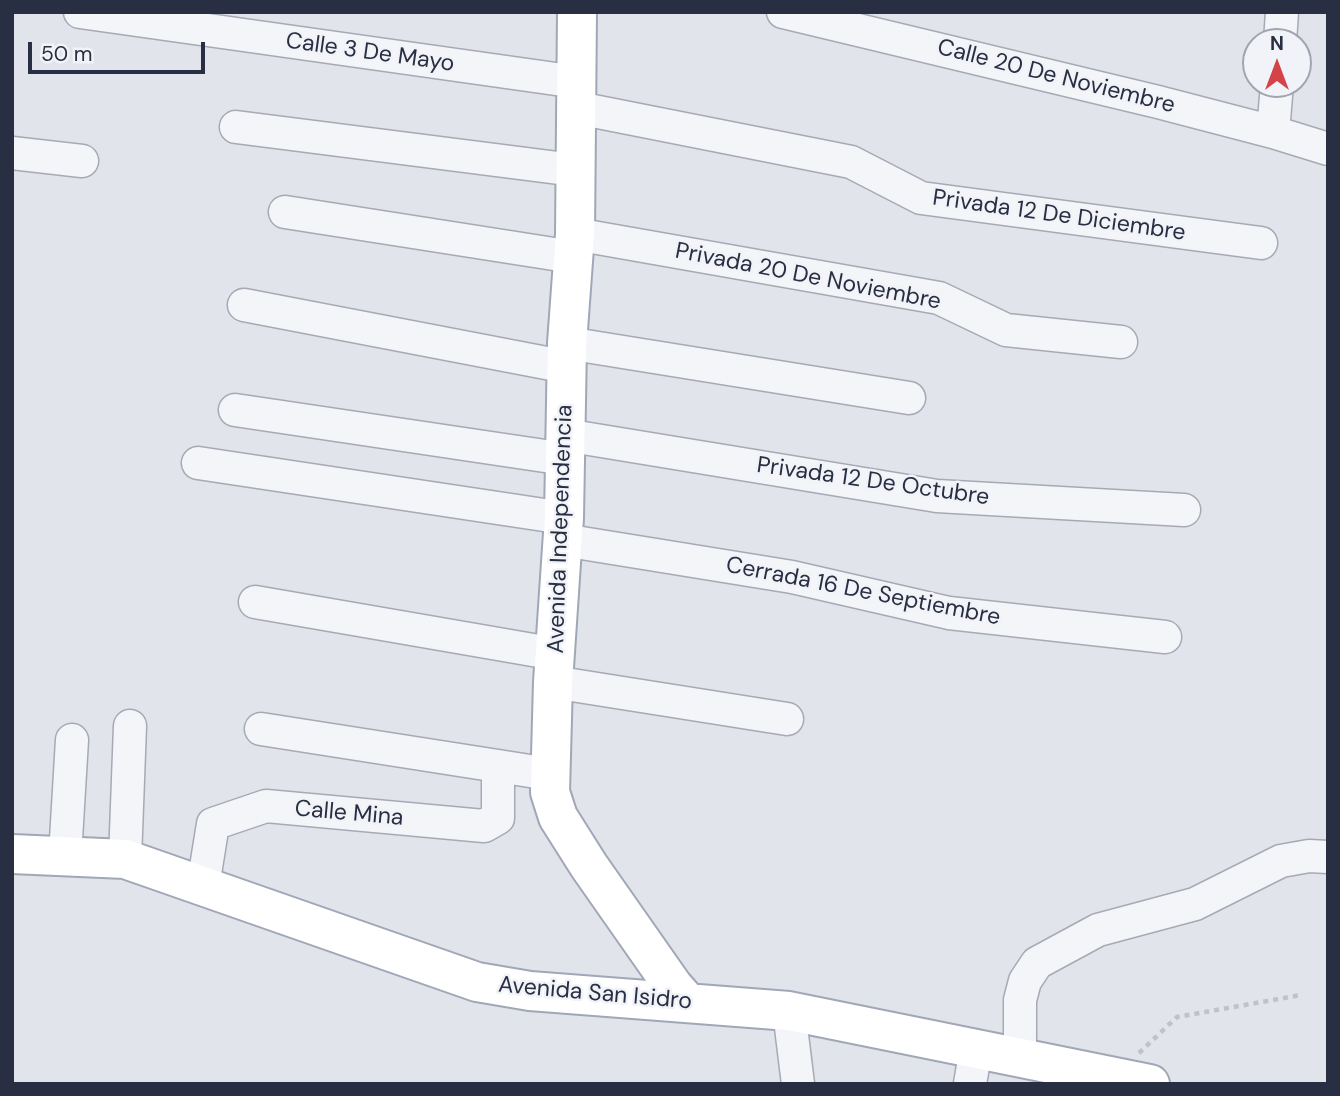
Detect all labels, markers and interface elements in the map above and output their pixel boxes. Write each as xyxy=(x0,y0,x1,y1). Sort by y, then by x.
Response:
scale bar xyxy=(32,28,208,72)
street label: Calle 3 De Mayo xyxy=(284,28,456,78)
north arrow xyxy=(1242,28,1312,98)
text: N xyxy=(1270,31,1284,56)
street label: Calle 20 De Noviembre xyxy=(934,34,1178,120)
text: 50 m xyxy=(41,40,92,68)
street label: Privada 12 De Diciembre xyxy=(931,185,1187,247)
street label: Privada 20 De Noviembre xyxy=(673,238,943,316)
street label: Avenida Independencia xyxy=(543,404,579,654)
street label: Privada 12 De Octubre xyxy=(755,452,991,512)
street label: Cerrada 16 De Septiembre xyxy=(724,552,1002,632)
street label: Calle Mina xyxy=(293,796,405,832)
street label: Avenida San Isidro xyxy=(497,972,693,1016)

